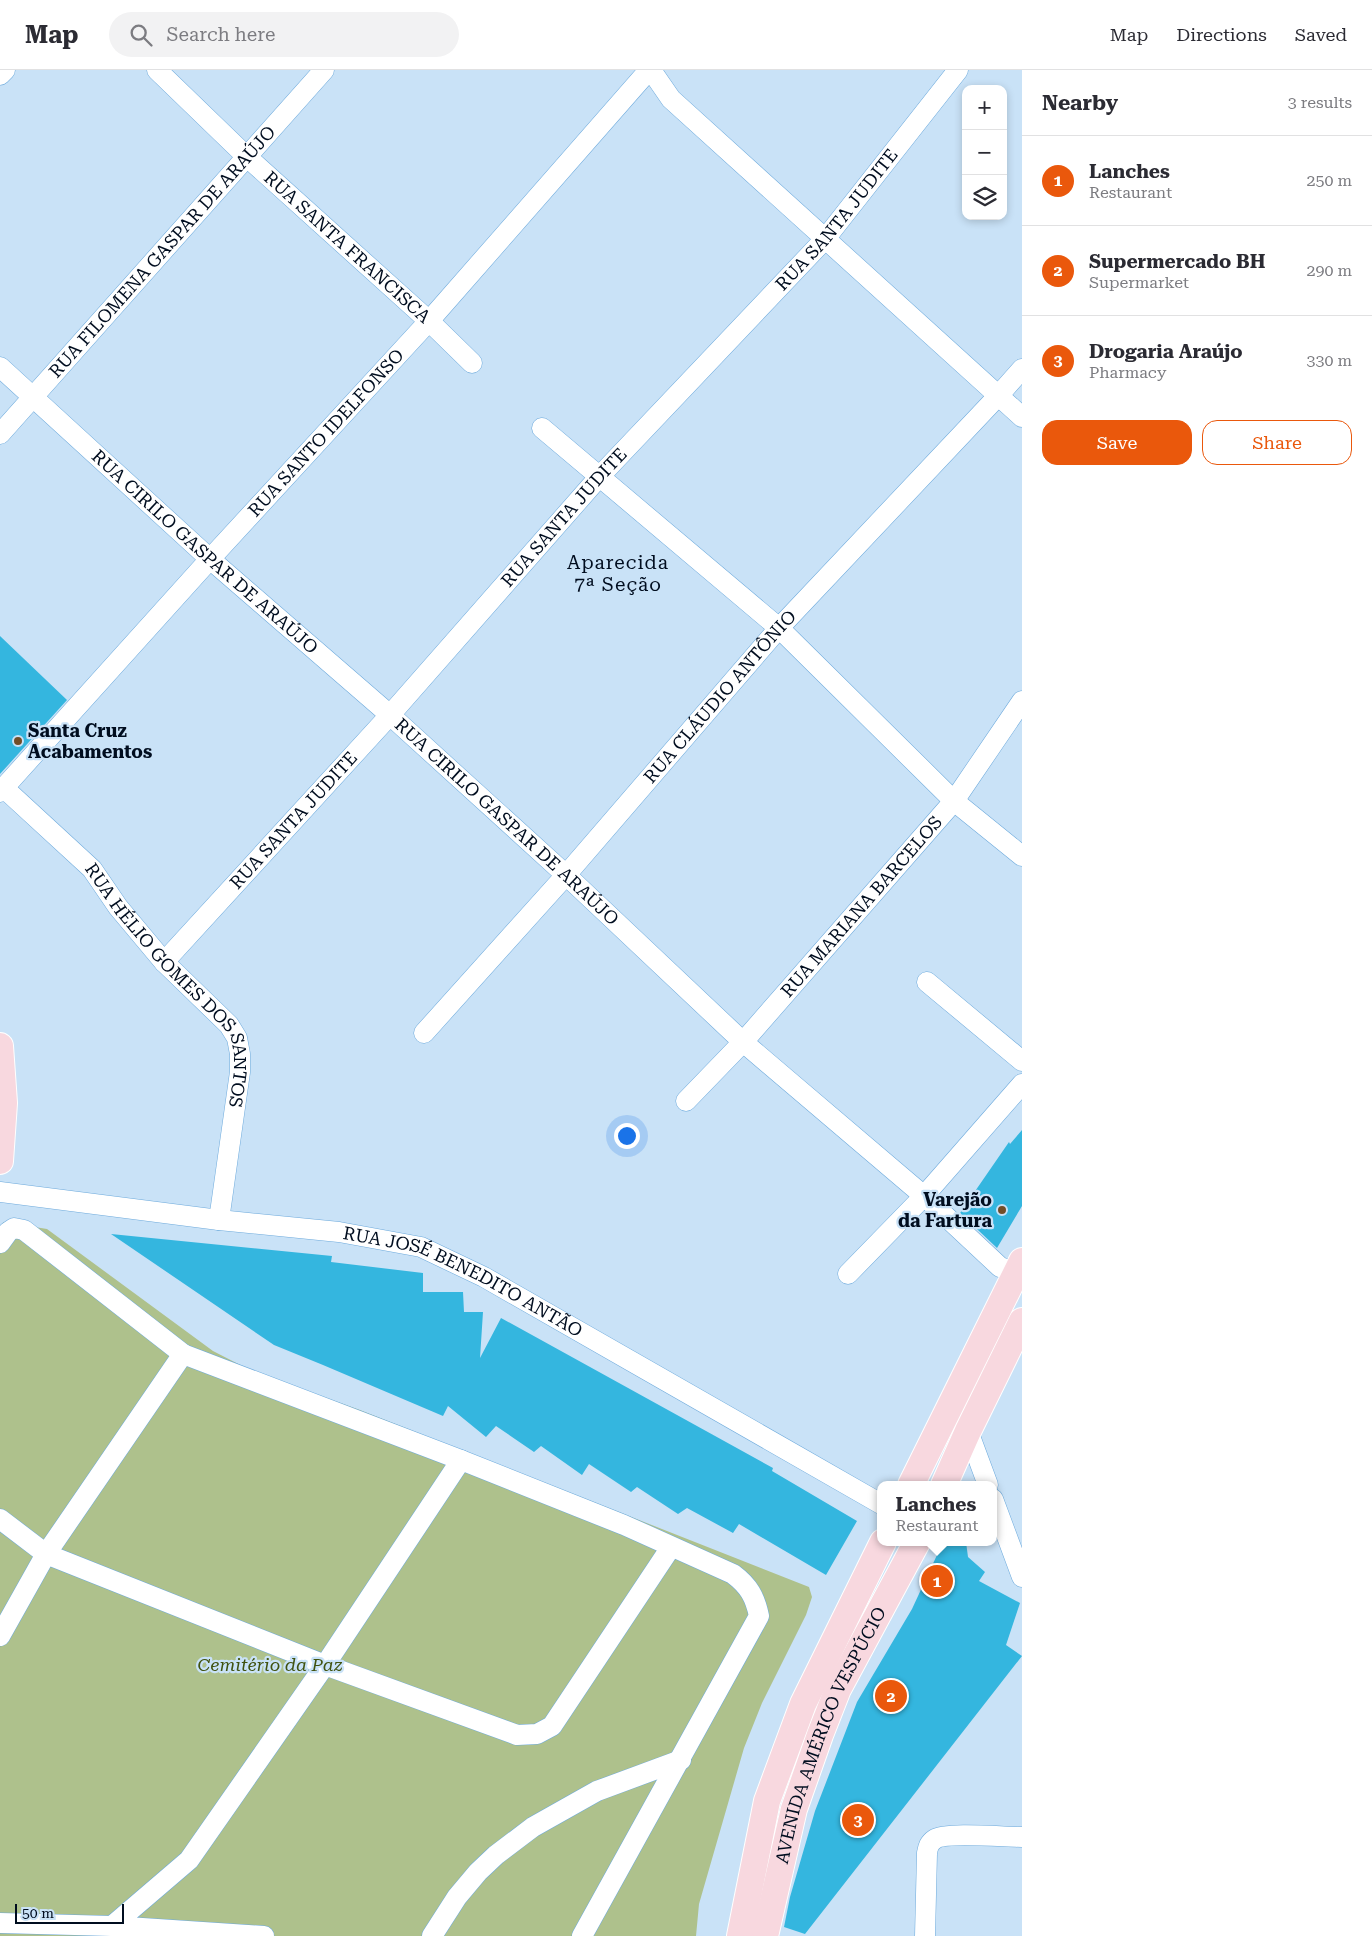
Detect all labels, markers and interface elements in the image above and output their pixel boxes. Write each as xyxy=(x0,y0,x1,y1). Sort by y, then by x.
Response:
search box xyxy=(109,12,459,57)
text: Map xyxy=(25,21,79,49)
icon: search xyxy=(127,21,155,49)
text: Search here xyxy=(167,23,275,46)
text: Map xyxy=(1110,24,1148,45)
text: Directions xyxy=(1176,24,1267,45)
text: Saved xyxy=(1295,24,1347,45)
map controls xyxy=(962,85,1007,220)
button: + xyxy=(962,85,1007,130)
text: Nearby xyxy=(1042,91,1118,115)
text: 3 results xyxy=(1288,93,1352,112)
street label: RUA FILOMENA GASPAR DE ARAÚJO xyxy=(44,121,279,382)
button: − xyxy=(962,130,1007,175)
street label: RUA SANTA JUDITE xyxy=(771,144,902,295)
text: Lanches xyxy=(1089,160,1170,183)
street label: RUA SANTA FRANCISCA xyxy=(260,167,435,327)
text: 1 xyxy=(1054,171,1062,190)
text: 250 m xyxy=(1306,171,1352,190)
button: layers xyxy=(962,175,1007,220)
text: Restaurant xyxy=(1089,183,1172,202)
text: Supermercado BH xyxy=(1089,250,1265,273)
text: 2 xyxy=(1054,261,1062,280)
text: 290 m xyxy=(1306,261,1352,280)
text: Supermarket xyxy=(1089,273,1189,292)
text: Drogaria Araújo xyxy=(1089,340,1243,363)
street label: RUA SANTO IDELFONSO xyxy=(243,345,408,521)
text: 3 xyxy=(1054,351,1062,370)
text: 330 m xyxy=(1306,351,1352,370)
text: Pharmacy xyxy=(1089,363,1166,382)
button: Save xyxy=(1042,420,1192,465)
button: Share xyxy=(1202,420,1352,465)
street label: RUA SANTA JUDITE xyxy=(496,443,631,591)
street label: RUA CIRILO GASPAR DE ARAÚJO xyxy=(88,445,323,658)
district label: Aparecida 7ª Seção xyxy=(567,551,669,596)
street label: RUA CLÁUDIO ANTÔNIO xyxy=(639,606,800,787)
street label: RUA CIRILO GASPAR DE ARAÚJO xyxy=(391,714,623,929)
place label: Santa Cruz Acabamentos xyxy=(28,720,152,762)
marker: Santa Cruz Acabamentos xyxy=(12,735,24,747)
street label: RUA SANTA JUDITE xyxy=(225,747,361,893)
street label: RUA MARIANA BARCELOS xyxy=(776,811,946,1001)
street label: RUA HÉLIO GOMES DOS SANTOS xyxy=(81,859,251,1109)
your location xyxy=(614,1123,640,1149)
place label: Varejão da Fartura xyxy=(898,1189,992,1231)
marker: Varejão da Fartura xyxy=(996,1204,1008,1216)
street label: RUA JOSÉ BENEDITO ANTÃO xyxy=(342,1222,586,1341)
popup xyxy=(877,1481,997,1546)
text: Lanches xyxy=(895,1493,976,1516)
text: Restaurant xyxy=(895,1516,979,1535)
pin: 1 xyxy=(921,1562,953,1600)
street label: AVENIDA AMÉRICO VESPÚCIO xyxy=(771,1603,890,1866)
park label: Cemitério da Paz xyxy=(198,1654,343,1675)
pin: 2 xyxy=(875,1677,907,1715)
pin: 3 xyxy=(842,1801,874,1839)
scale bar xyxy=(15,1901,124,1924)
text: 50 m xyxy=(22,1905,54,1921)

